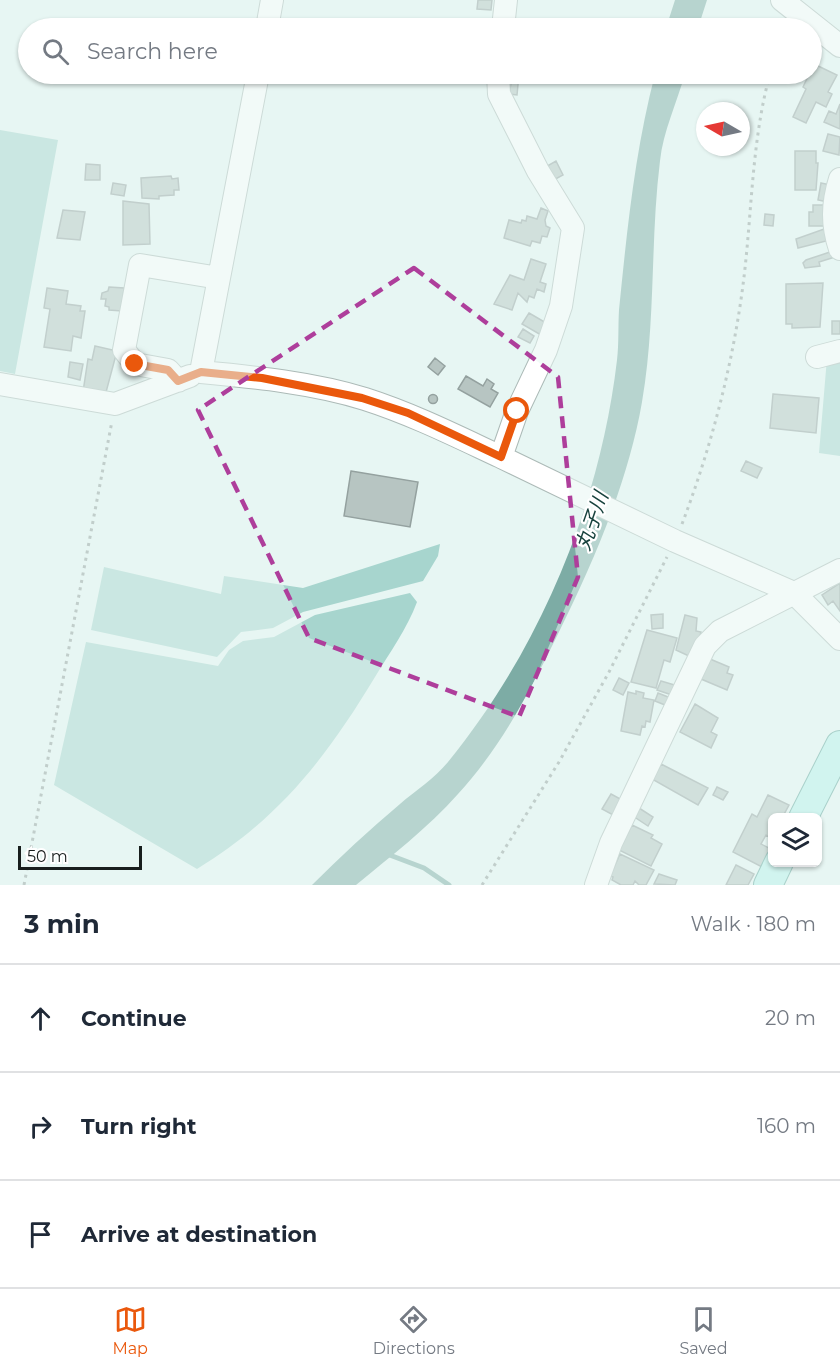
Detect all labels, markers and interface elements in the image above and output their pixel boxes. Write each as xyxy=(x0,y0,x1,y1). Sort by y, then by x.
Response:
search box xyxy=(18,18,822,84)
icon: search xyxy=(39,35,72,68)
text: Search here xyxy=(87,38,218,65)
north arrow xyxy=(696,102,750,156)
route end xyxy=(121,350,147,376)
route start xyxy=(503,397,529,423)
water label: 丸子川 xyxy=(571,487,614,553)
map controls xyxy=(768,813,822,867)
button: layers xyxy=(768,813,822,867)
scale bar xyxy=(18,843,142,870)
text: 50 m xyxy=(27,847,68,866)
text: 3 min xyxy=(24,908,100,940)
text: Walk · 180 m xyxy=(691,912,816,936)
icon: ahead xyxy=(24,1002,57,1035)
text: Continue xyxy=(81,1005,187,1032)
text: 20 m xyxy=(765,1006,816,1030)
icon: right xyxy=(24,1110,57,1143)
text: Turn right xyxy=(81,1113,196,1140)
text: 160 m xyxy=(757,1114,816,1138)
icon: arrive xyxy=(24,1218,57,1251)
text: Arrive at destination xyxy=(81,1221,317,1248)
tab: Map xyxy=(112,1303,148,1358)
tab: Directions xyxy=(373,1303,455,1358)
tab: Saved xyxy=(680,1303,728,1358)

